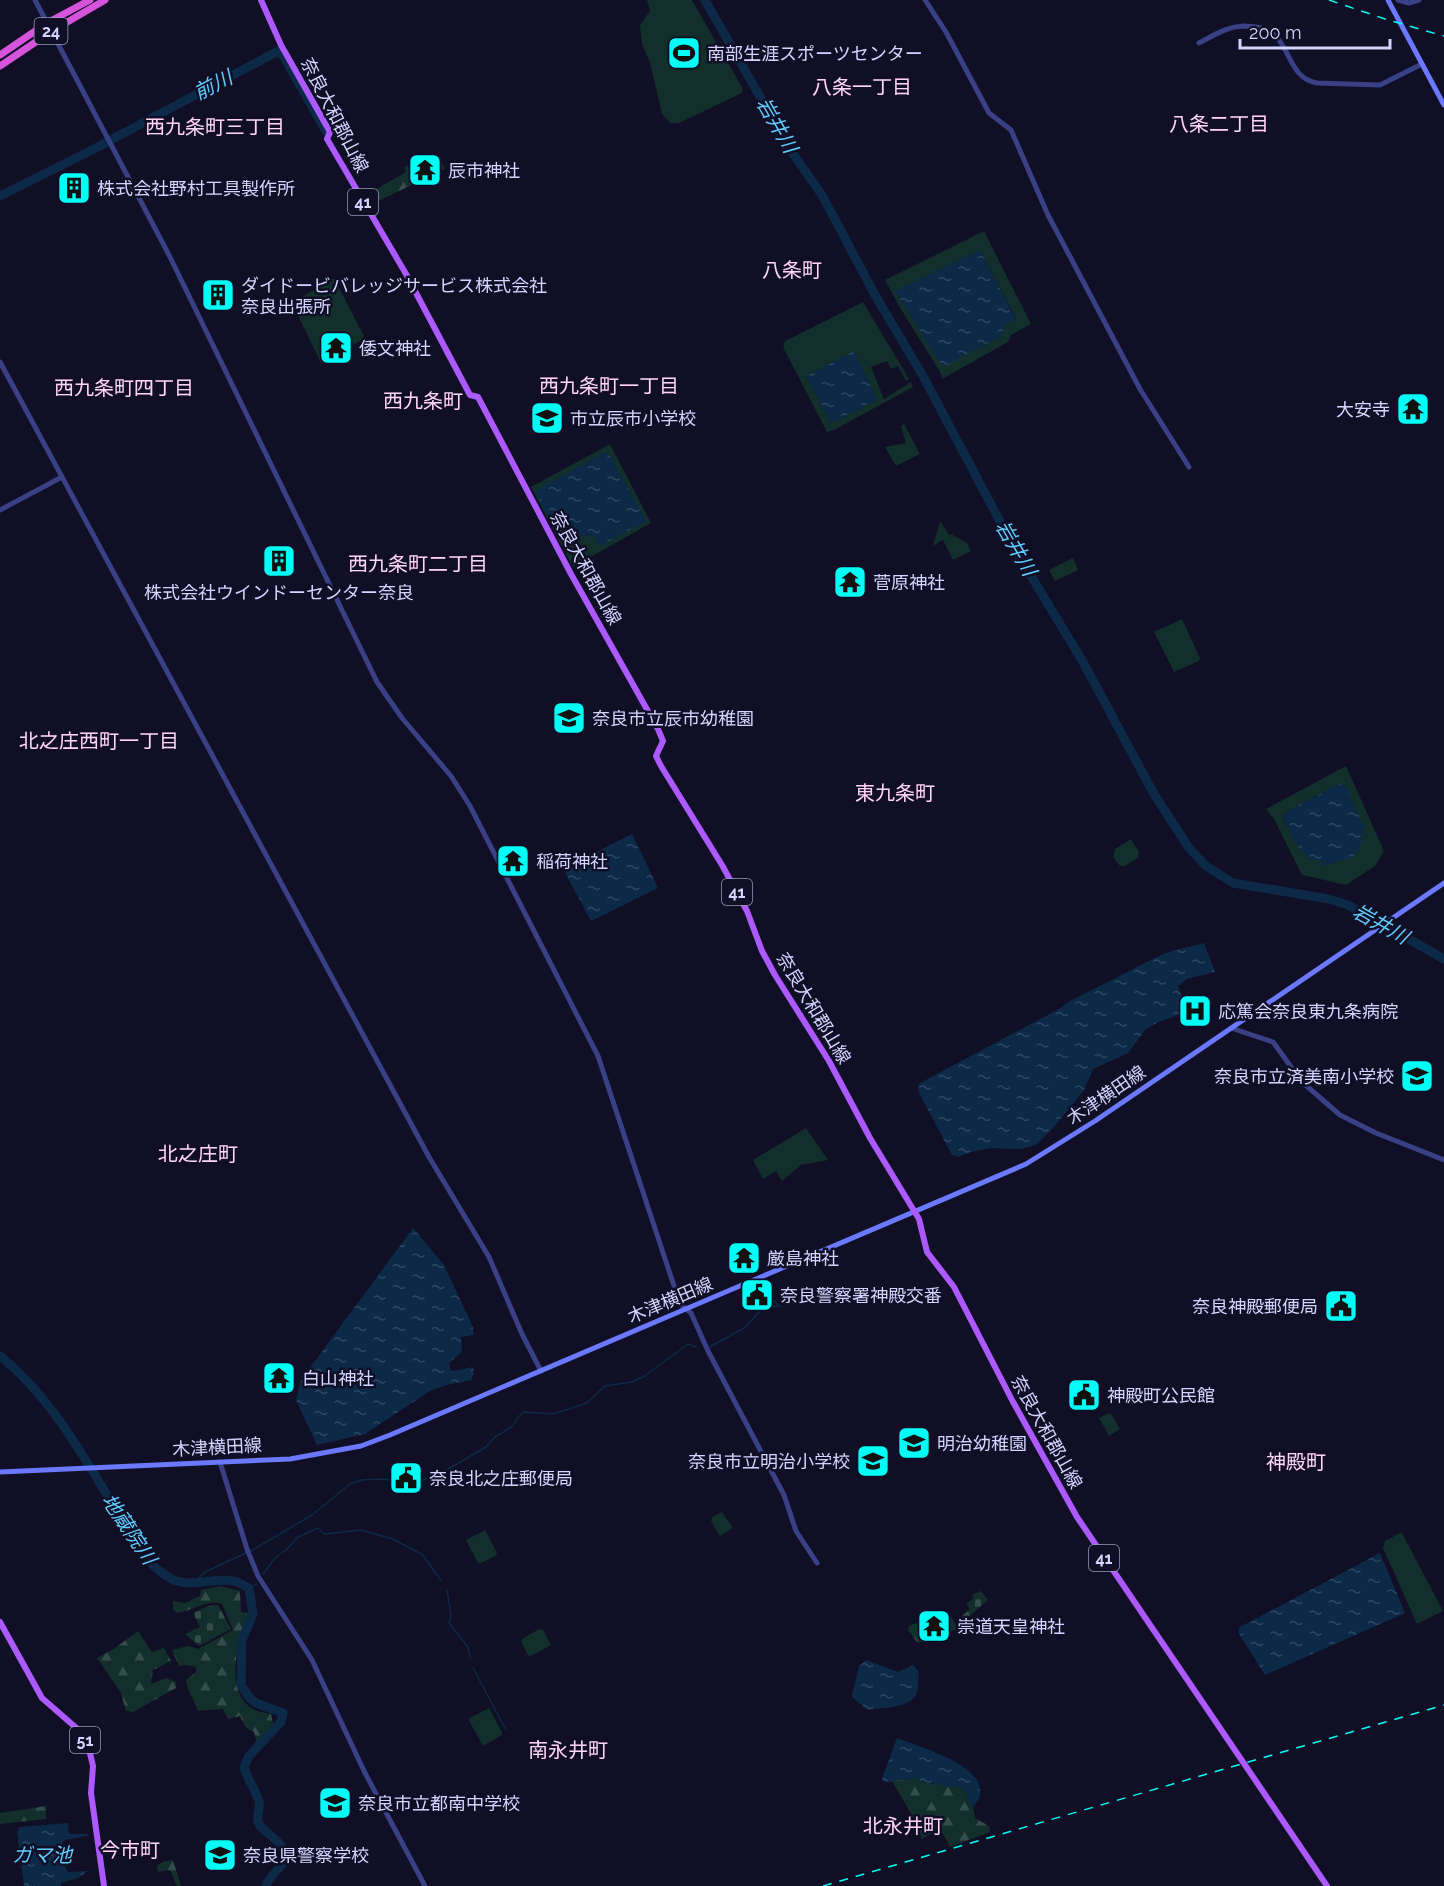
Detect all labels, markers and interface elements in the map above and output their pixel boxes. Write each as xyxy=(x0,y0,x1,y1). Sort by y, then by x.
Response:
scale bar xyxy=(1240,12,1390,50)
road number: 24 xyxy=(34,18,68,44)
text: 200 m xyxy=(1249,22,1302,43)
sports icon: 南部生涯スポーツセンター xyxy=(666,35,702,71)
place label: 南部生涯スポーツセンター xyxy=(707,43,923,64)
street label: 奈良大和郡山線 xyxy=(297,54,373,176)
water label: 前川 xyxy=(190,64,238,105)
district label: 八条一丁目 xyxy=(812,75,912,99)
water label: 岩井川 xyxy=(752,93,803,159)
district label: 八条二丁目 xyxy=(1169,112,1269,136)
district label: 西九条町三丁目 xyxy=(145,115,285,139)
temple icon: 辰市神社 xyxy=(407,152,443,188)
place label: 辰市神社 xyxy=(448,160,520,181)
building icon: 株式会社野村工具製作所 xyxy=(56,170,92,206)
place label: 株式会社野村工具製作所 xyxy=(97,178,295,199)
road number: 41 xyxy=(348,189,378,215)
district label: 八条町 xyxy=(762,258,822,282)
place label: ダイドービバレッジサービス株式会社 奈良出張所 xyxy=(241,275,547,317)
building icon: ダイドービバレッジサービス株式会社 奈良出張所 xyxy=(200,277,236,313)
temple icon: 倭文神社 xyxy=(318,330,354,366)
place label: 倭文神社 xyxy=(359,338,431,359)
district label: 西九条町一丁目 xyxy=(539,374,679,398)
district label: 西九条町四丁目 xyxy=(54,376,194,400)
district label: 西九条町 xyxy=(383,389,463,413)
temple icon: 大安寺 xyxy=(1395,391,1431,427)
place label: 大安寺 xyxy=(1336,399,1390,420)
school or university icon: 市立辰市小学校 xyxy=(529,400,565,436)
place label: 市立辰市小学校 xyxy=(570,408,696,429)
street label: 奈良大和郡山線 xyxy=(546,508,626,628)
water label: 岩井川 xyxy=(991,516,1042,582)
building icon: 株式会社ウインドーセンター奈良 xyxy=(261,543,297,579)
district label: 西九条町二丁目 xyxy=(348,552,488,576)
temple icon: 菅原神社 xyxy=(832,564,868,600)
place label: 菅原神社 xyxy=(873,572,945,593)
place label: 株式会社ウインドーセンター奈良 xyxy=(144,582,414,603)
school or university icon: 奈良市立辰市幼稚園 xyxy=(551,700,587,736)
place label: 奈良市立辰市幼稚園 xyxy=(592,708,754,729)
district label: 北之庄西町一丁目 xyxy=(19,729,179,753)
district label: 東九条町 xyxy=(855,781,935,805)
temple icon: 稲荷神社 xyxy=(495,843,531,879)
place label: 稲荷神社 xyxy=(536,851,608,872)
road number: 41 xyxy=(722,879,752,905)
water label: 岩井川 xyxy=(1349,899,1415,950)
street label: 奈良大和郡山線 xyxy=(773,949,855,1067)
hospital icon: 応篤会奈良東九条病院 xyxy=(1177,993,1213,1029)
place label: 応篤会奈良東九条病院 xyxy=(1218,1001,1398,1022)
school or university icon: 奈良市立済美南小学校 xyxy=(1399,1058,1435,1094)
street label: 木津横田線 xyxy=(1063,1061,1149,1129)
place label: 奈良市立済美南小学校 xyxy=(1214,1066,1394,1087)
district label: 北之庄町 xyxy=(158,1142,238,1166)
temple icon: 厳島神社 xyxy=(726,1240,762,1276)
place label: 厳島神社 xyxy=(767,1248,839,1269)
street label: 木津横田線 xyxy=(624,1273,716,1327)
public building icon: 奈良警察署神殿交番 xyxy=(739,1277,775,1313)
place label: 奈良警察署神殿交番 xyxy=(780,1285,942,1306)
public building icon: 奈良神殿郵便局 xyxy=(1323,1288,1359,1324)
place label: 奈良神殿郵便局 xyxy=(1192,1296,1318,1317)
temple icon: 白山神社 xyxy=(261,1360,297,1396)
place label: 白山神社 xyxy=(302,1368,374,1389)
street label: 奈良大和郡山線 xyxy=(1007,1372,1087,1492)
public building icon: 神殿町公民館 xyxy=(1066,1377,1102,1413)
place label: 神殿町公民館 xyxy=(1107,1385,1215,1406)
school or university icon: 明治幼稚園 xyxy=(896,1425,932,1461)
place label: 明治幼稚園 xyxy=(937,1433,1027,1454)
street label: 木津横田線 xyxy=(172,1434,262,1460)
school or university icon: 奈良市立明治小学校 xyxy=(855,1443,891,1479)
district label: 神殿町 xyxy=(1266,1450,1326,1474)
place label: 奈良市立明治小学校 xyxy=(688,1451,850,1472)
public building icon: 奈良北之庄郵便局 xyxy=(388,1460,424,1496)
place label: 奈良北之庄郵便局 xyxy=(429,1468,573,1489)
water label: 地蔵院川 xyxy=(97,1489,162,1571)
road number: 41 xyxy=(1089,1545,1119,1571)
temple icon: 崇道天皇神社 xyxy=(916,1608,952,1644)
place label: 崇道天皇神社 xyxy=(957,1616,1065,1637)
road number: 51 xyxy=(70,1727,100,1753)
district label: 南永井町 xyxy=(528,1738,608,1762)
school or university icon: 奈良市立都南中学校 xyxy=(317,1785,353,1821)
place label: 奈良市立都南中学校 xyxy=(358,1793,520,1814)
district label: 北永井町 xyxy=(863,1814,943,1838)
school or university icon: 奈良県警察学校 xyxy=(202,1837,238,1873)
district label: 今市町 xyxy=(100,1838,160,1862)
water label: ガマ池 xyxy=(12,1843,74,1867)
place label: 奈良県警察学校 xyxy=(243,1845,369,1866)

